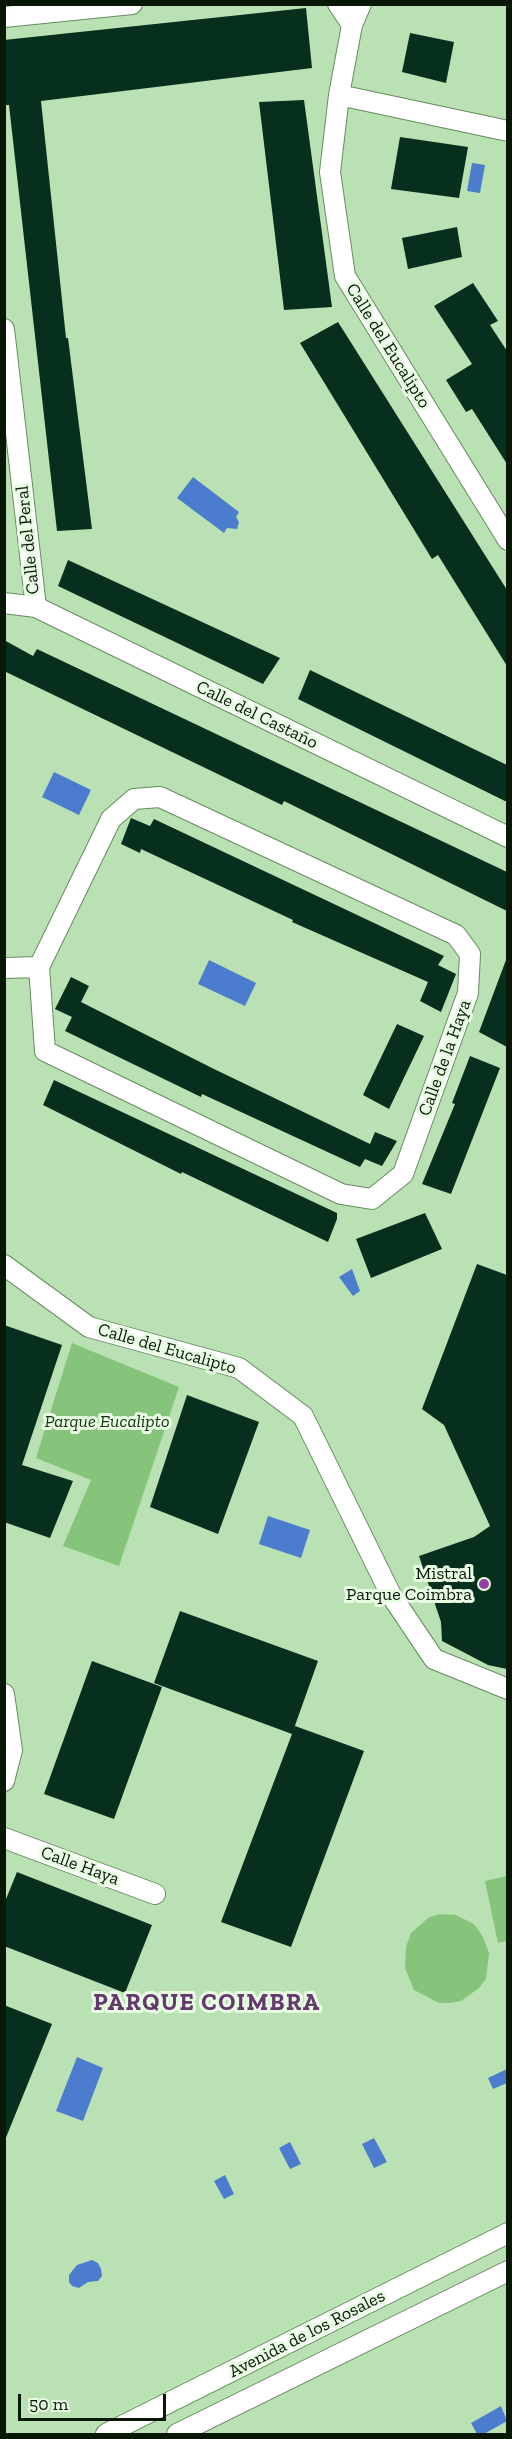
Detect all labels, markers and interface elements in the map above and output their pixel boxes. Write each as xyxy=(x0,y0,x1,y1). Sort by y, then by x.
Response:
street label: Calle del Eucalipto xyxy=(341,280,435,412)
street label: Calle del Peral xyxy=(12,485,44,595)
street label: Calle del Castaño xyxy=(193,676,321,754)
street label: Calle de la Haya xyxy=(414,997,476,1119)
street label: Calle del Eucalipto xyxy=(95,1319,239,1379)
park label: Parque Eucalipto xyxy=(44,1411,170,1433)
place label: Mistral Parque Coimbra xyxy=(346,1563,472,1606)
marker: Mistral Parque Coimbra xyxy=(477,1577,491,1591)
street label: Calle Haya xyxy=(38,1842,122,1890)
district label: PARQUE COIMBRA xyxy=(93,1989,321,2017)
street label: Avenida de los Rosales xyxy=(225,2285,389,2383)
scale bar xyxy=(21,2382,170,2420)
text: 50 m xyxy=(29,2393,68,2415)

